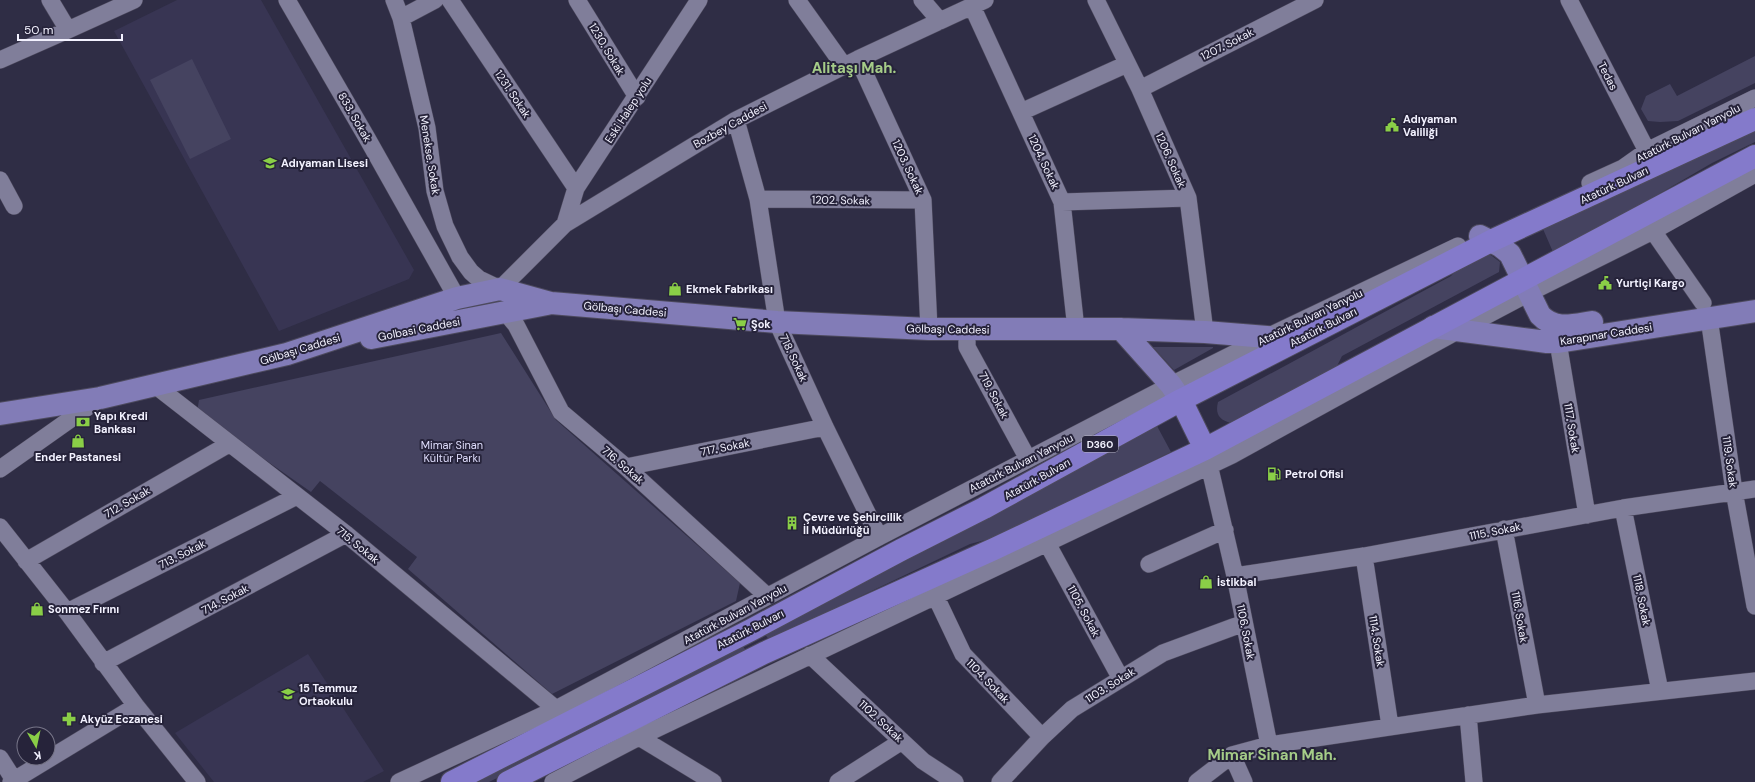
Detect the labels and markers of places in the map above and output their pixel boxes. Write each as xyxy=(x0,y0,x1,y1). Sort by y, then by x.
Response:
place label: Adıyaman Valiliği xyxy=(1403,112,1457,139)
public building icon: Adıyaman Valiliği xyxy=(1384,117,1400,133)
school or university icon: Adıyaman Lisesi xyxy=(262,155,278,171)
place label: Adıyaman Lisesi xyxy=(281,156,368,170)
public building icon: Yurtiçi Kargo xyxy=(1597,275,1613,291)
place label: Yurtiçi Kargo xyxy=(1616,276,1685,290)
shop icon: Ekmek Fabrikası xyxy=(667,281,683,297)
place label: Ekmek Fabrikası xyxy=(686,282,773,296)
supermarket icon: Şok xyxy=(732,316,748,332)
place label: Şok xyxy=(751,317,771,331)
place label: Yapı Kredi Bankası xyxy=(94,409,148,436)
bank icon: Yapı Kredi Bankası xyxy=(75,414,91,430)
shop icon: Ender Pastanesi xyxy=(70,433,86,449)
place label: Ender Pastanesi xyxy=(35,450,121,464)
fuel station icon: Petrol Ofisi xyxy=(1266,466,1282,482)
place label: Petrol Ofisi xyxy=(1285,467,1344,481)
place label: Çevre ve Şehircilik İl Müdürlüğü xyxy=(803,510,903,537)
building icon: Çevre ve Şehircilik İl Müdürlüğü xyxy=(784,515,800,531)
shop icon: İstikbal xyxy=(1198,574,1214,590)
place label: İstikbal xyxy=(1217,575,1256,589)
shop icon: Sonmez Fırını xyxy=(29,601,45,617)
place label: Sonmez Fırını xyxy=(48,602,119,616)
place label: 15 Temmuz Ortaokulu xyxy=(299,681,358,708)
school or university icon: 15 Temmuz Ortaokulu xyxy=(280,686,296,702)
pharmacy icon: Akyüz Eczanesi xyxy=(61,711,77,727)
place label: Akyüz Eczanesi xyxy=(80,712,163,726)

